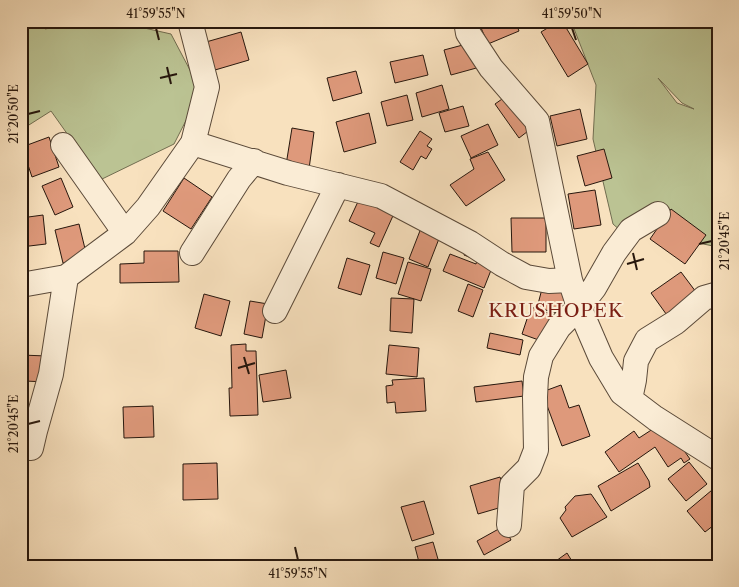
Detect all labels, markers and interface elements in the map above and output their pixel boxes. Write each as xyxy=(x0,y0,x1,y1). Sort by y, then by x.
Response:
text: 41°59'55"N xyxy=(126,6,186,21)
text: 41°59'50"N xyxy=(542,6,602,21)
text: 21°20'50"E xyxy=(6,84,21,144)
text: 21°20'45"E xyxy=(717,212,732,270)
district label: KRUSHOPEK xyxy=(488,299,624,322)
text: 21°20'45"E xyxy=(6,395,21,453)
text: 41°59'55"N xyxy=(268,566,328,581)

